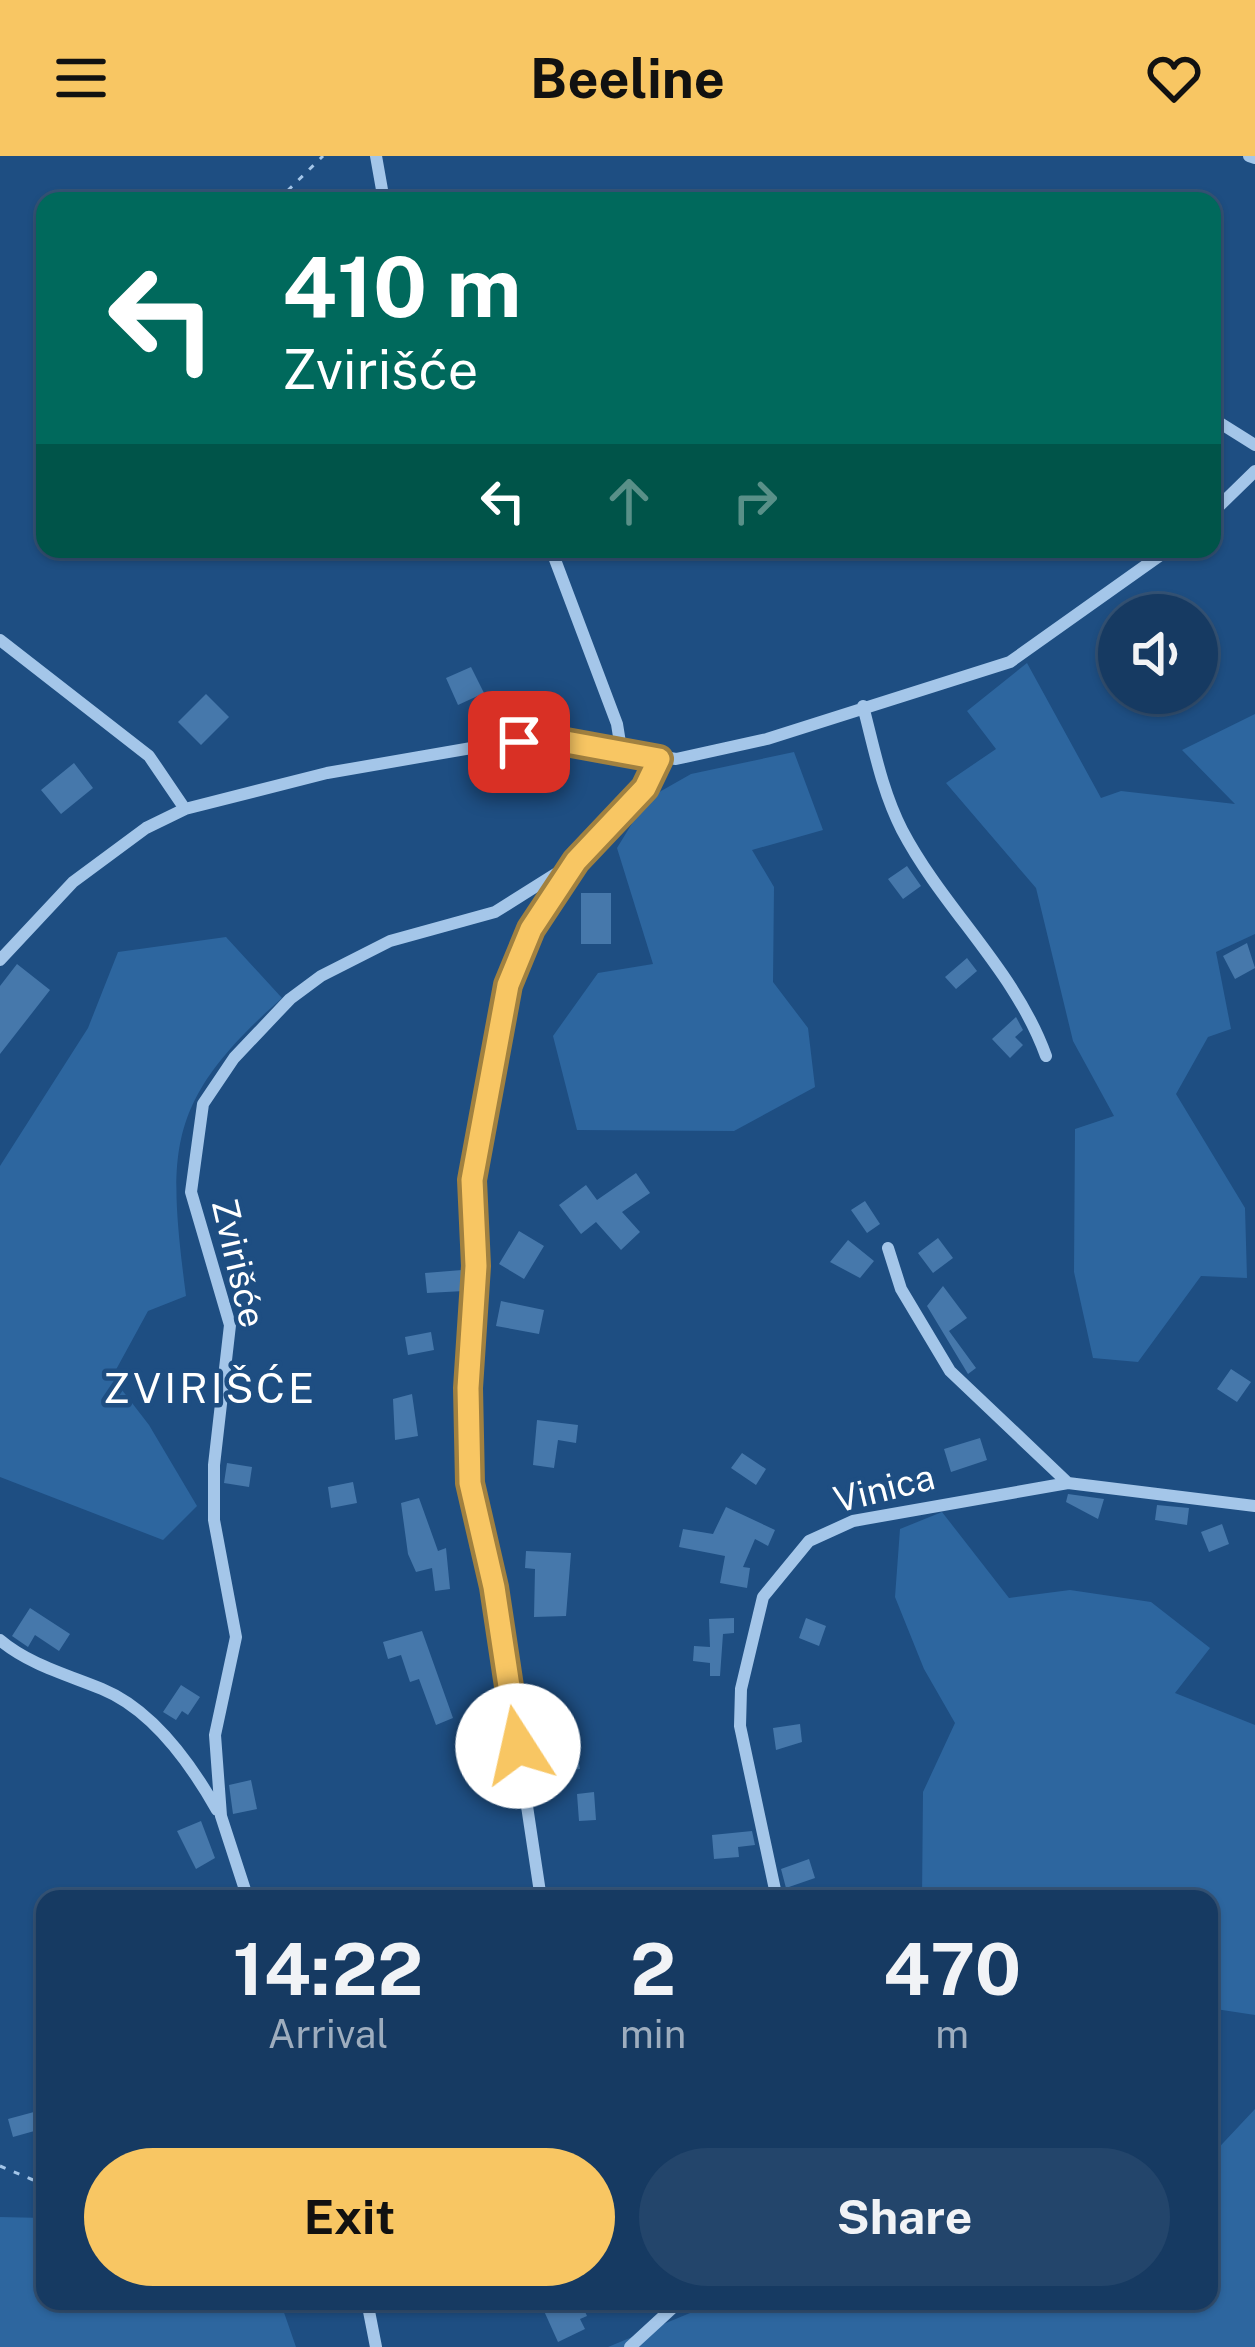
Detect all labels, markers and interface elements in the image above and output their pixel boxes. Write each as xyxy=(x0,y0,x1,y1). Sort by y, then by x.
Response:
icon: menu xyxy=(48,45,114,111)
icon: heart xyxy=(1141,45,1207,111)
text: Beeline xyxy=(530,47,725,110)
text: 410 m xyxy=(282,237,521,336)
icon: left xyxy=(84,240,240,396)
text: Zvirišće xyxy=(282,338,478,401)
icon: left xyxy=(470,468,536,534)
icon: ahead xyxy=(596,468,662,534)
icon: right xyxy=(722,468,788,534)
map controls xyxy=(1098,594,1218,714)
button: sound xyxy=(1098,594,1218,714)
pin xyxy=(468,691,570,793)
icon: arrive xyxy=(486,709,552,775)
street label: Zvirišće xyxy=(204,1194,274,1332)
district label: ZVIRIŠĆE xyxy=(103,1363,317,1412)
street label: Vinica xyxy=(829,1455,939,1521)
position arrow xyxy=(455,1683,581,1809)
text: 14:22 xyxy=(233,1927,423,2011)
text: 2 xyxy=(630,1927,676,2011)
text: 470 xyxy=(883,1927,1021,2011)
text: Arrival xyxy=(268,2011,388,2057)
text: min xyxy=(620,2011,686,2057)
text: m xyxy=(935,2011,969,2057)
button: Exit xyxy=(84,2148,615,2286)
button: Share xyxy=(639,2148,1170,2286)

